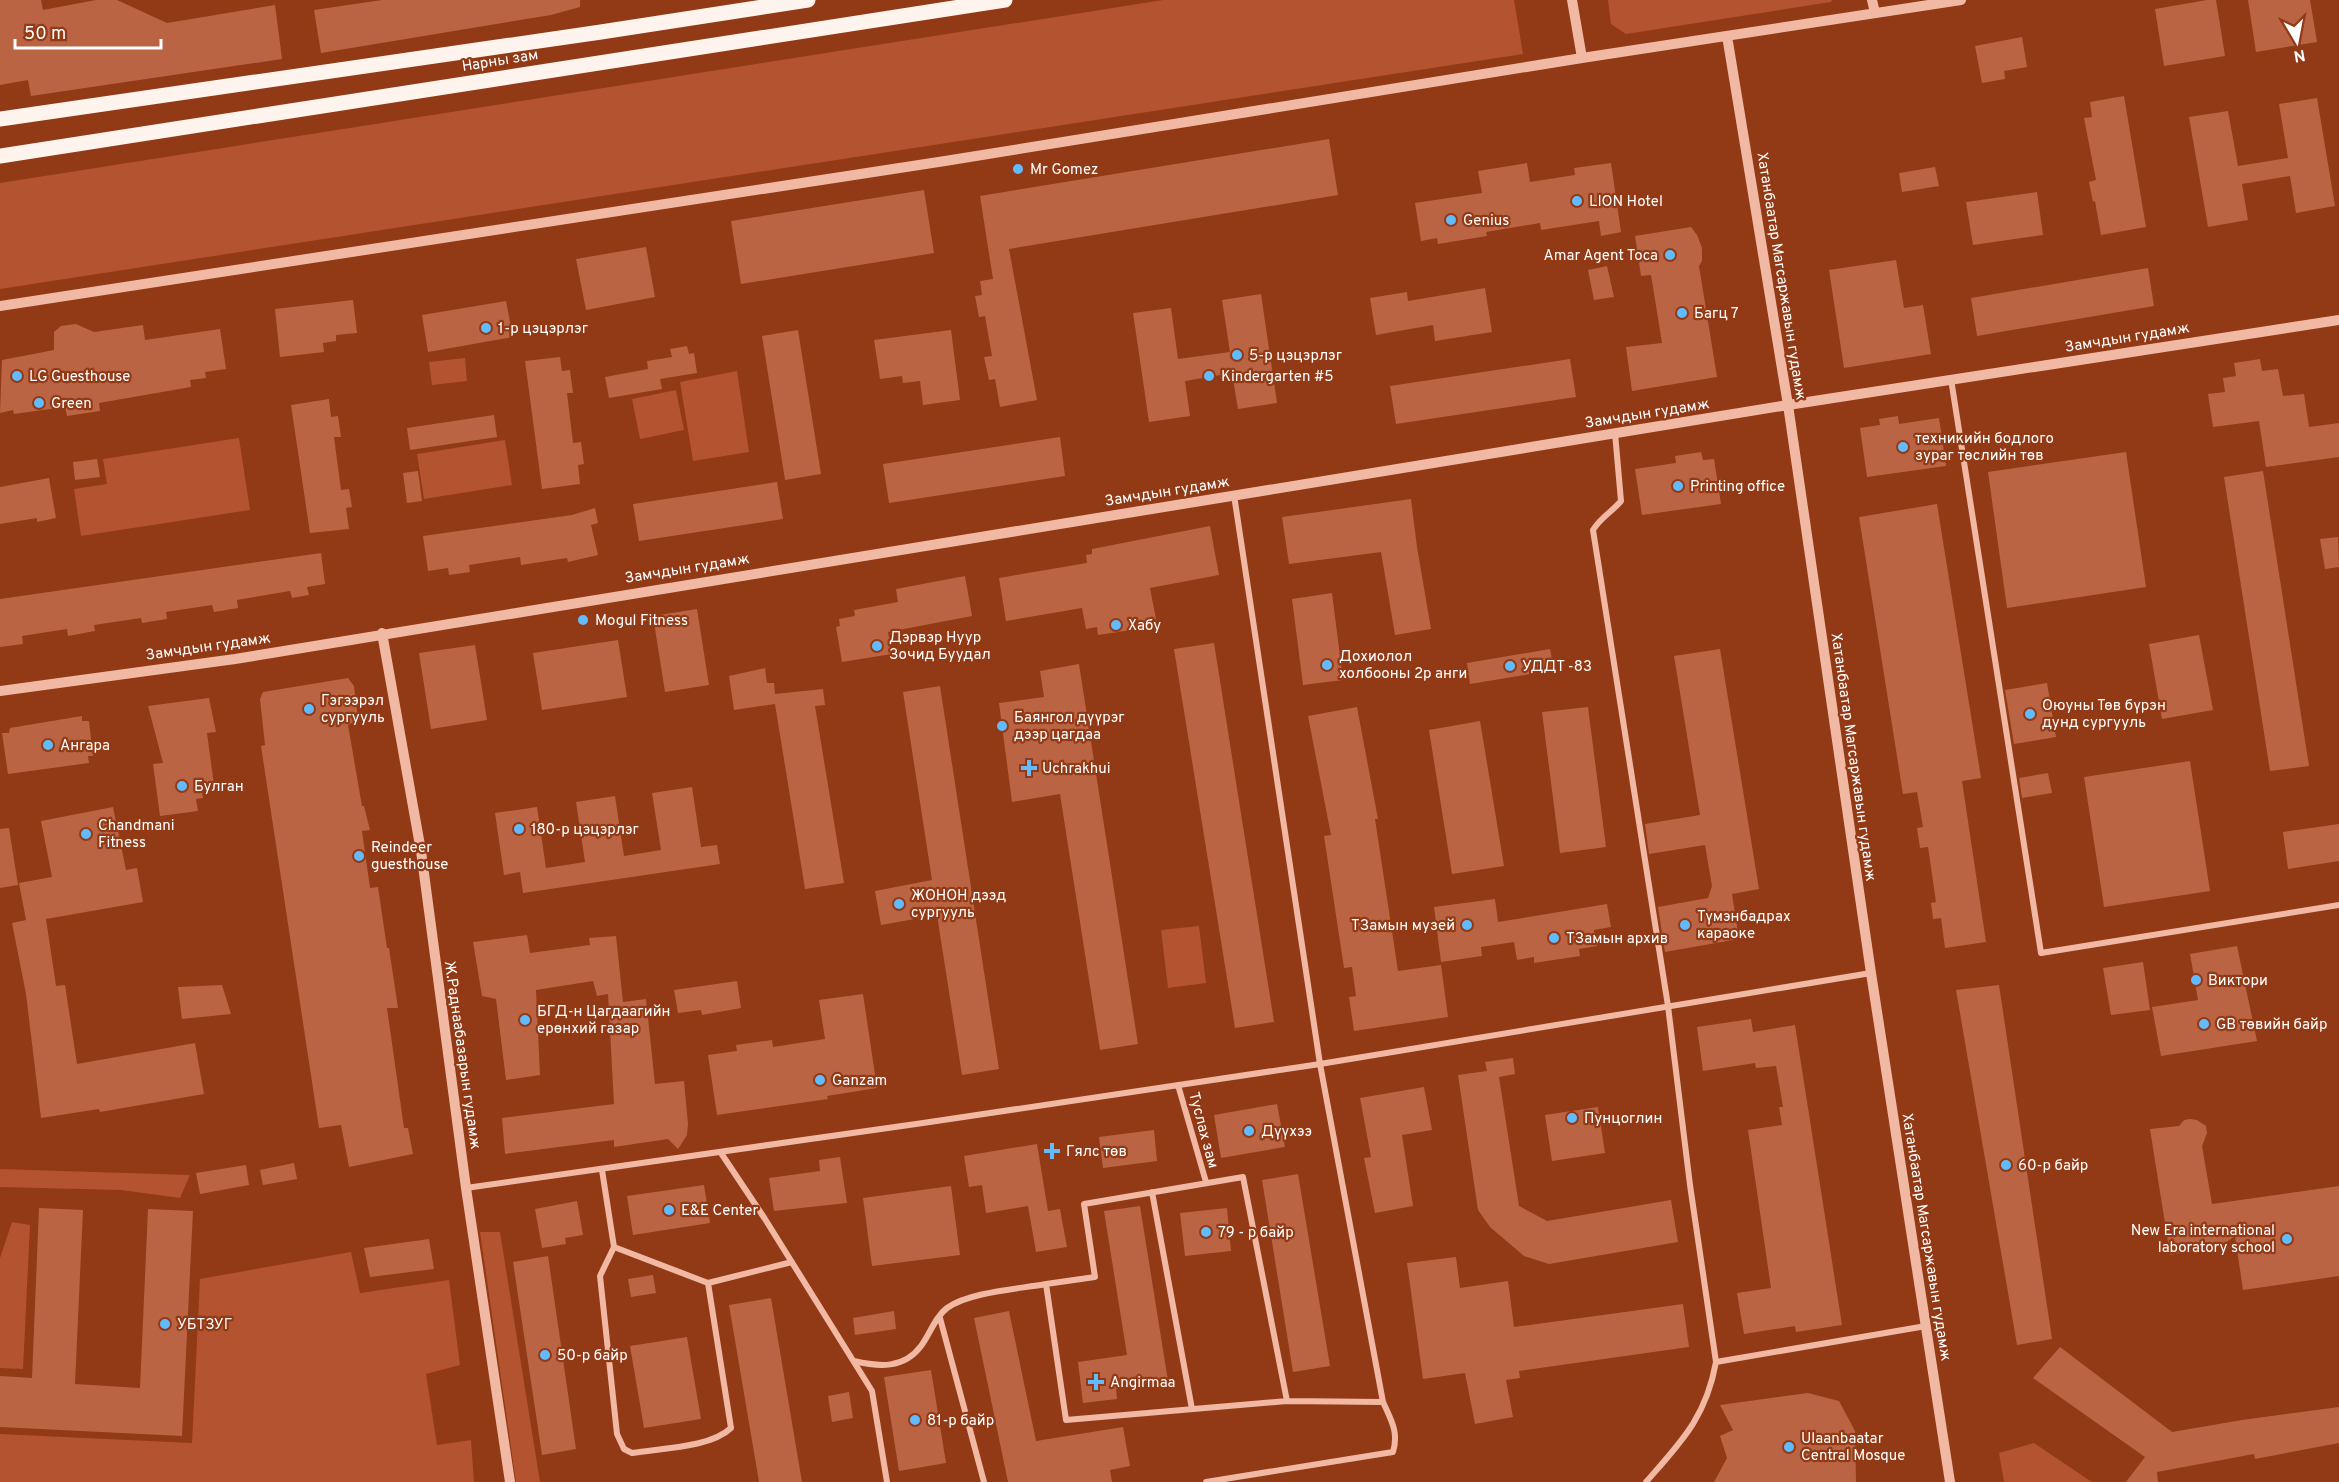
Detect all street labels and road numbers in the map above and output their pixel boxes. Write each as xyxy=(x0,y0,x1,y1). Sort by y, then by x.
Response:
street label: Нарны зам xyxy=(461,46,540,77)
street label: Хатанбаатар Магсаржавын гудамж xyxy=(1752,151,1810,402)
street label: Замчдын гудамж xyxy=(2064,319,2191,358)
street label: Замчдын гудамж xyxy=(1584,395,1711,434)
street label: Замчдын гудамж xyxy=(1104,473,1231,512)
street label: Замчдын гудамж xyxy=(624,550,751,589)
street label: Замчдын гудамж xyxy=(145,629,272,666)
street label: Хатанбаатар Магсаржавын гудамж xyxy=(1826,632,1879,883)
street label: Ж.Раднаабазарын гудамж xyxy=(439,960,484,1151)
street label: Туслах зам xyxy=(1183,1090,1222,1171)
street label: Хатанбаатар Магсаржавын гудамж xyxy=(1897,1112,1955,1363)

